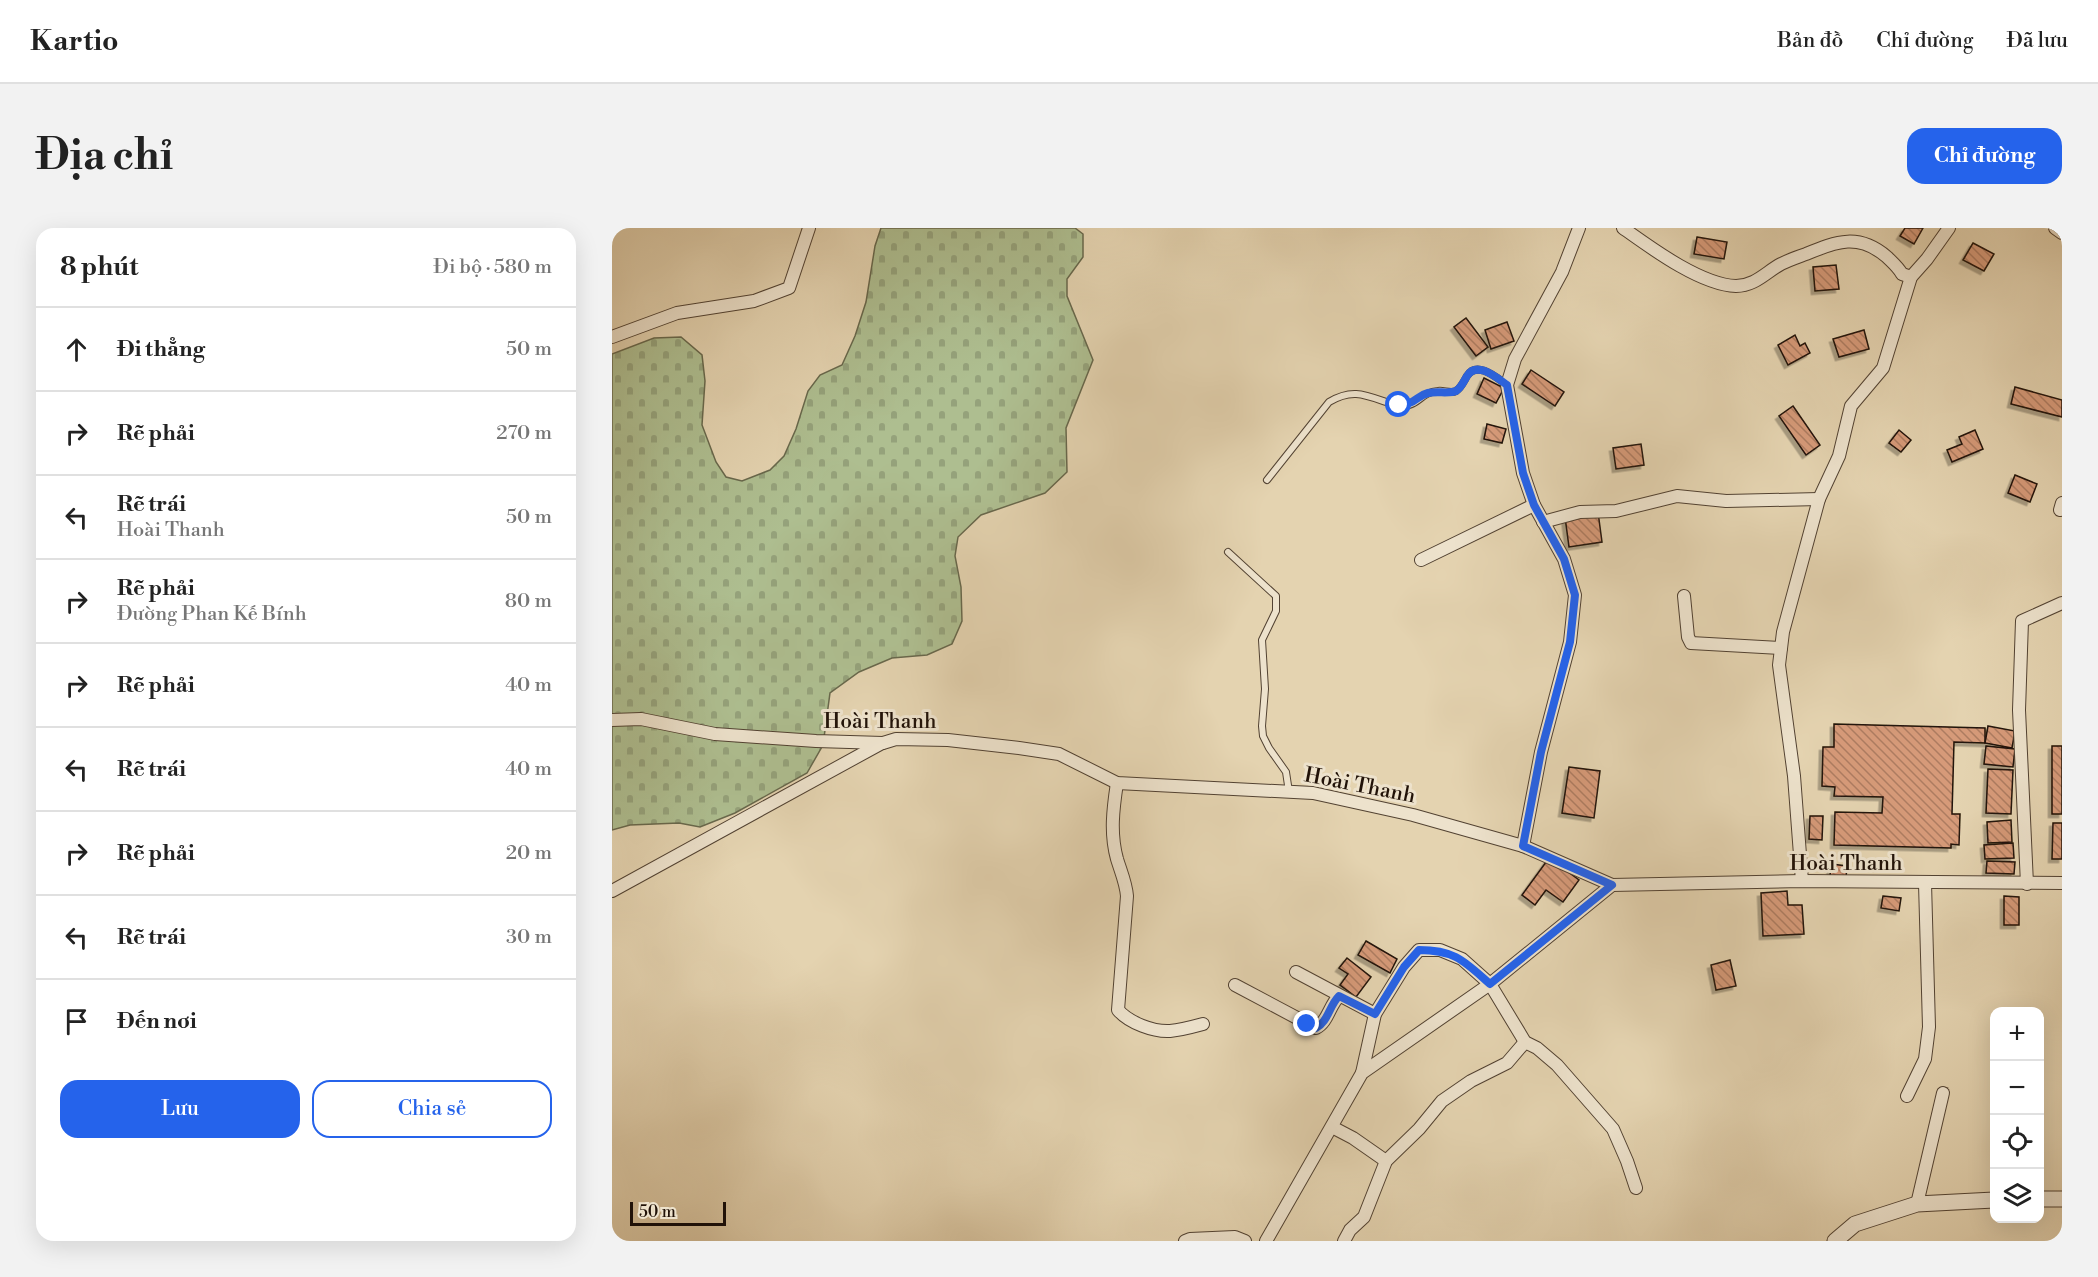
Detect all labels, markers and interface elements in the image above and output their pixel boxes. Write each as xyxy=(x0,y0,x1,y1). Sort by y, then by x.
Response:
text: Kartio xyxy=(30,24,119,59)
text: Bản đồ xyxy=(1777,28,1843,54)
text: Chỉ đường xyxy=(1876,28,1974,54)
text: Đã lưu xyxy=(2007,28,2068,54)
button: Chỉ đường xyxy=(1907,128,2062,184)
text: Địa chỉ xyxy=(36,130,173,183)
text: 8 phút xyxy=(60,251,138,283)
text: Đi bộ · 580 m xyxy=(433,255,552,280)
icon: ahead xyxy=(60,333,93,366)
text: Đi thẳng xyxy=(117,336,205,363)
text: 50 m xyxy=(506,337,552,362)
route start xyxy=(1385,391,1411,417)
icon: right xyxy=(60,417,93,450)
text: Rẽ phải xyxy=(117,420,195,447)
text: 270 m xyxy=(496,421,552,446)
text: Rẽ trái xyxy=(117,491,186,518)
icon: left xyxy=(60,501,93,534)
text: 50 m xyxy=(506,505,552,530)
text: Hoài Thanh xyxy=(117,518,225,543)
text: Rẽ phải xyxy=(117,575,195,602)
icon: right xyxy=(60,585,93,618)
text: 80 m xyxy=(505,589,552,614)
text: Đường Phan Kế Bính xyxy=(117,602,307,627)
icon: right xyxy=(60,669,93,702)
text: Rẽ phải xyxy=(117,672,195,699)
text: 40 m xyxy=(505,673,552,698)
street label: Hoài Thanh xyxy=(823,709,937,735)
icon: left xyxy=(60,753,93,786)
text: Rẽ trái xyxy=(117,756,186,783)
text: 40 m xyxy=(505,757,552,782)
street label: Hoài Thanh xyxy=(1302,762,1418,810)
icon: right xyxy=(60,837,93,870)
text: Rẽ phải xyxy=(117,840,195,867)
text: 20 m xyxy=(506,841,552,866)
street label: Hoài Thanh xyxy=(1789,851,1903,877)
icon: left xyxy=(60,921,93,954)
text: Rẽ trái xyxy=(117,924,186,951)
text: 30 m xyxy=(506,925,552,950)
icon: arrive xyxy=(60,1005,93,1038)
map controls xyxy=(1990,1007,2044,1223)
button: + xyxy=(1990,1007,2044,1061)
text: Đến nơi xyxy=(117,1008,197,1035)
route end xyxy=(1293,1010,1319,1036)
button: − xyxy=(1990,1061,2044,1115)
button: Lưu xyxy=(60,1080,300,1138)
button: Chia sẻ xyxy=(312,1080,552,1138)
button: locate xyxy=(1990,1115,2044,1169)
button: layers xyxy=(1990,1169,2044,1223)
scale bar xyxy=(630,1199,726,1226)
text: 50 m xyxy=(639,1202,676,1222)

